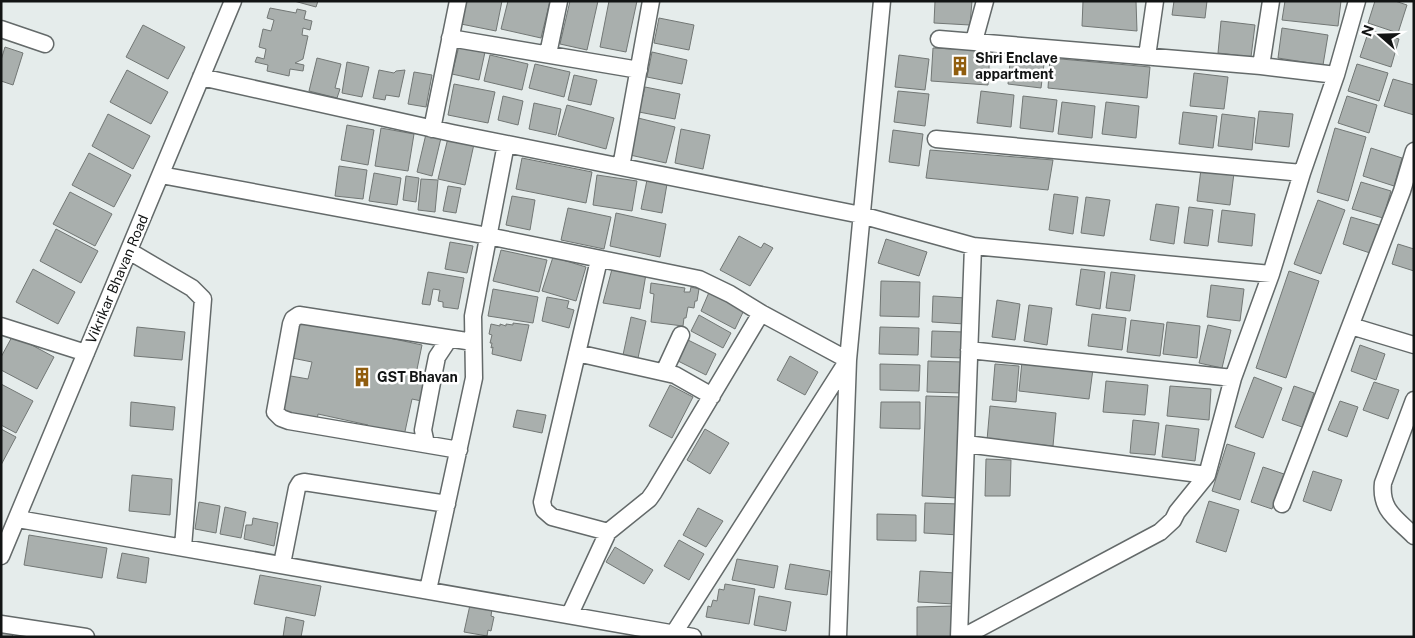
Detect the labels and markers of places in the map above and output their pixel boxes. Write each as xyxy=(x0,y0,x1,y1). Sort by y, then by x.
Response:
place label: Shri Enclave appartment xyxy=(975,50,1058,82)
building icon: Shri Enclave appartment xyxy=(949,55,971,77)
building icon: GST Bhavan xyxy=(351,366,373,388)
place label: GST Bhavan xyxy=(377,369,458,385)

